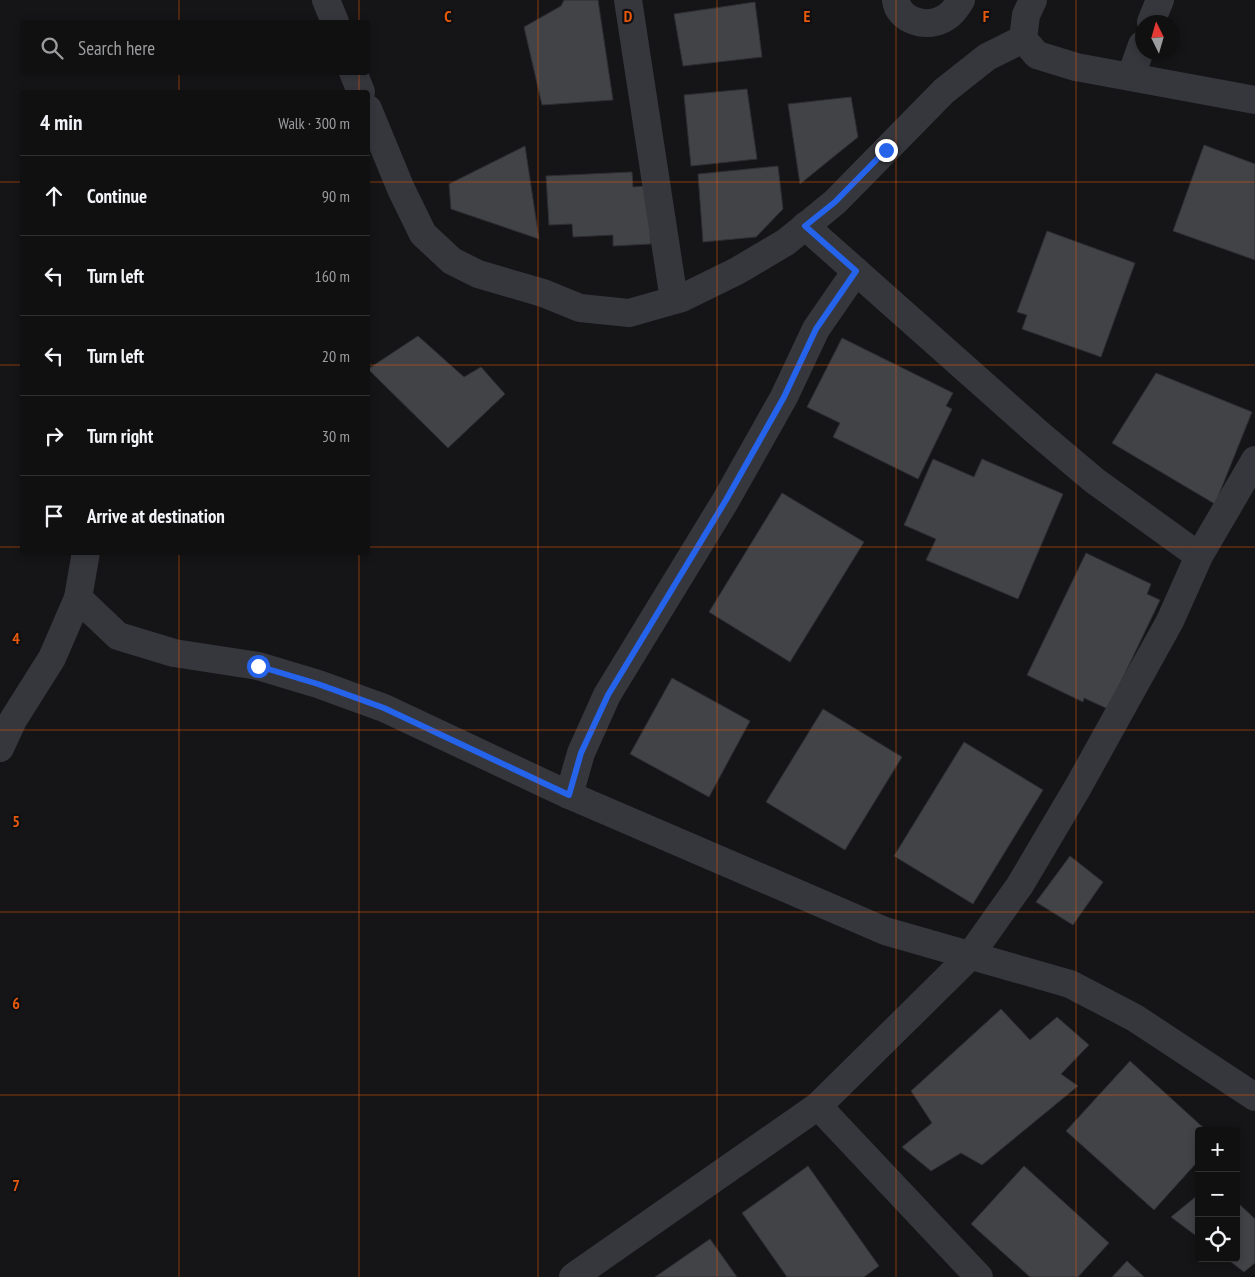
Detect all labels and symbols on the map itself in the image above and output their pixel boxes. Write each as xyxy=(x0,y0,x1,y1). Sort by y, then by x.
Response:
text: C xyxy=(444,6,452,26)
text: D xyxy=(624,6,633,26)
text: E xyxy=(804,6,811,26)
text: F xyxy=(983,6,990,26)
north arrow xyxy=(1135,15,1180,60)
route end xyxy=(875,139,898,162)
text: 4 xyxy=(12,628,20,648)
route start xyxy=(247,655,270,678)
text: 5 xyxy=(12,811,20,831)
text: 6 xyxy=(12,993,20,1013)
text: 7 xyxy=(12,1175,20,1195)

